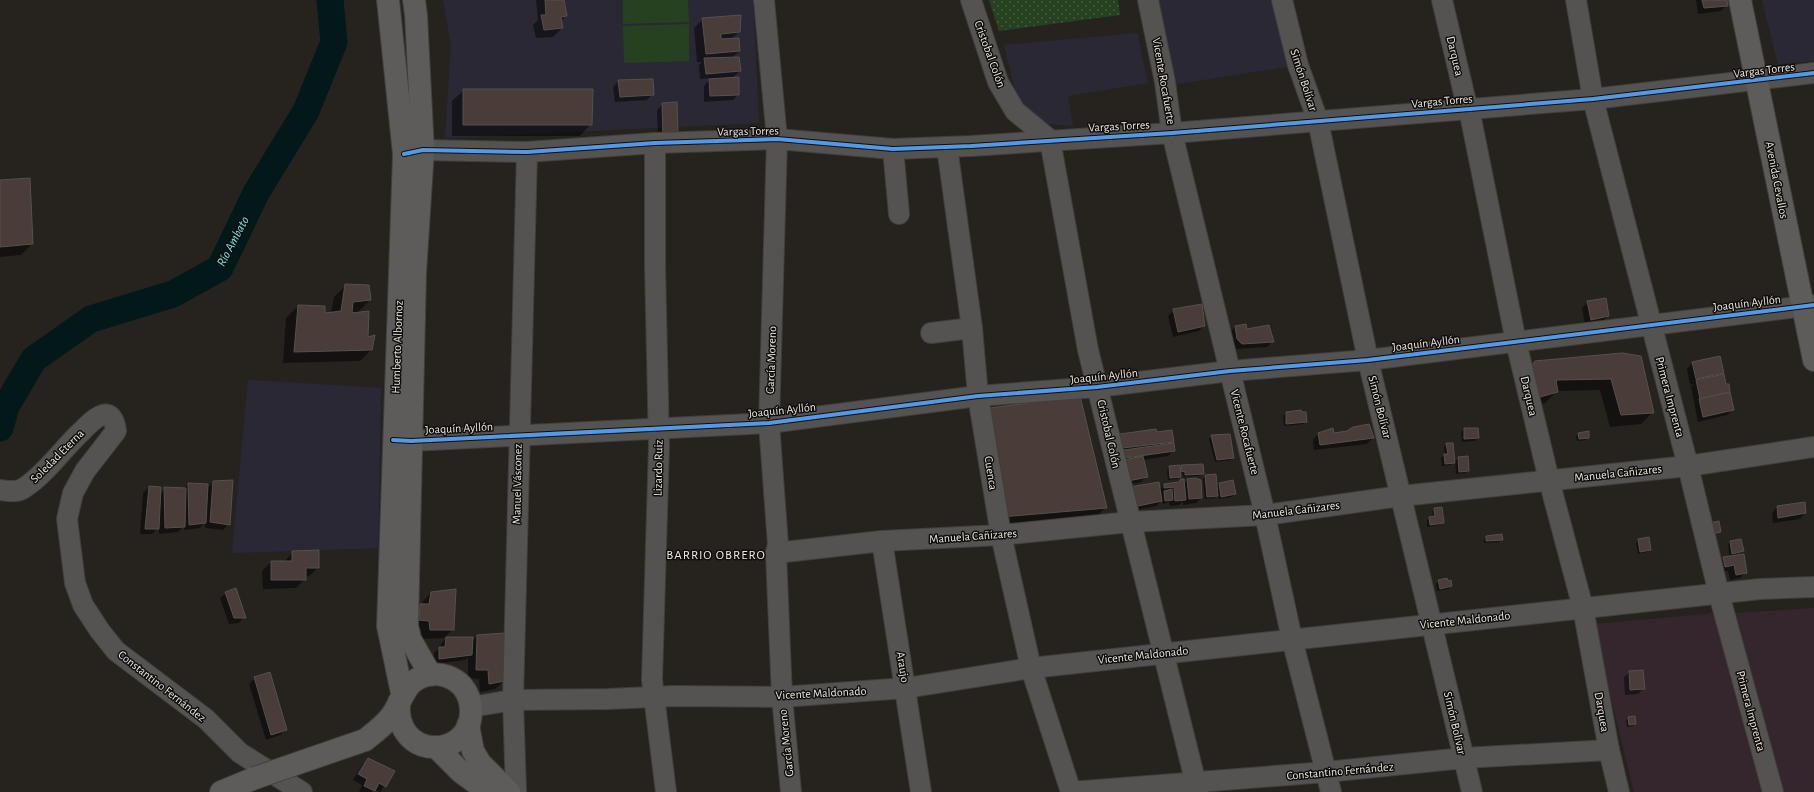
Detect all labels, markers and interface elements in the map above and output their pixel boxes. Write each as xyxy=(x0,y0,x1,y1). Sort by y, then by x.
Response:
street label: Cristobal Colón xyxy=(972,19,1008,89)
street label: Darquea xyxy=(1445,35,1465,77)
street label: Vicente Rocafuerte xyxy=(1150,37,1178,125)
street label: Simón Bolívar xyxy=(1288,48,1320,113)
street label: Vargas Torres xyxy=(1733,60,1795,80)
street label: Vargas Torres xyxy=(1411,92,1473,110)
street label: Vargas Torres xyxy=(1088,118,1150,134)
street label: Vargas Torres xyxy=(717,124,779,138)
street label: Avenida Cevallos xyxy=(1764,140,1790,220)
water label: Río Ambato xyxy=(215,215,252,269)
street label: Joaquín Ayllón xyxy=(1713,293,1782,314)
street label: Humberto Albornoz xyxy=(389,300,405,394)
street label: García Moreno xyxy=(764,326,778,394)
street label: Joaquín Ayllón xyxy=(1392,333,1461,354)
street label: Primera Imprenta xyxy=(1653,355,1687,439)
street label: Joaquín Ayllón xyxy=(1070,366,1139,387)
street label: Simón Bolívar xyxy=(1366,374,1394,440)
street label: Darquea xyxy=(1519,375,1539,417)
street label: Vicente Rocafuerte xyxy=(1229,388,1261,476)
street label: Cristobal Colón xyxy=(1095,398,1123,470)
street label: Joaquín Ayllón xyxy=(748,400,817,421)
street label: Joaquín Ayllón xyxy=(425,420,493,437)
street label: Soledad Eterna xyxy=(28,427,86,485)
street label: Lizardo Ruiz xyxy=(652,440,664,496)
street label: Manuel Vásconez xyxy=(510,443,524,524)
street label: Cuenca xyxy=(982,455,1000,491)
street label: Manuela Cañizares xyxy=(1574,462,1662,484)
street label: Manuela Cañizares xyxy=(1252,499,1340,521)
street label: Manuela Cañizares xyxy=(929,527,1017,545)
district label: BARRIO OBRERO xyxy=(666,549,766,562)
street label: Vicente Maldonado xyxy=(1419,609,1511,631)
street label: Vicente Maldonado xyxy=(1097,644,1189,666)
street label: Constantino Fernández xyxy=(116,648,208,724)
street label: Araujo xyxy=(894,651,911,684)
street label: Primera Imprenta xyxy=(1734,669,1768,753)
street label: Vicente Maldonado xyxy=(775,685,867,701)
street label: Simón Bolívar xyxy=(1442,690,1468,756)
street label: Darquea xyxy=(1593,691,1611,733)
street label: García Moreno xyxy=(776,709,796,777)
street label: Constantino Fernández xyxy=(1286,760,1394,782)

